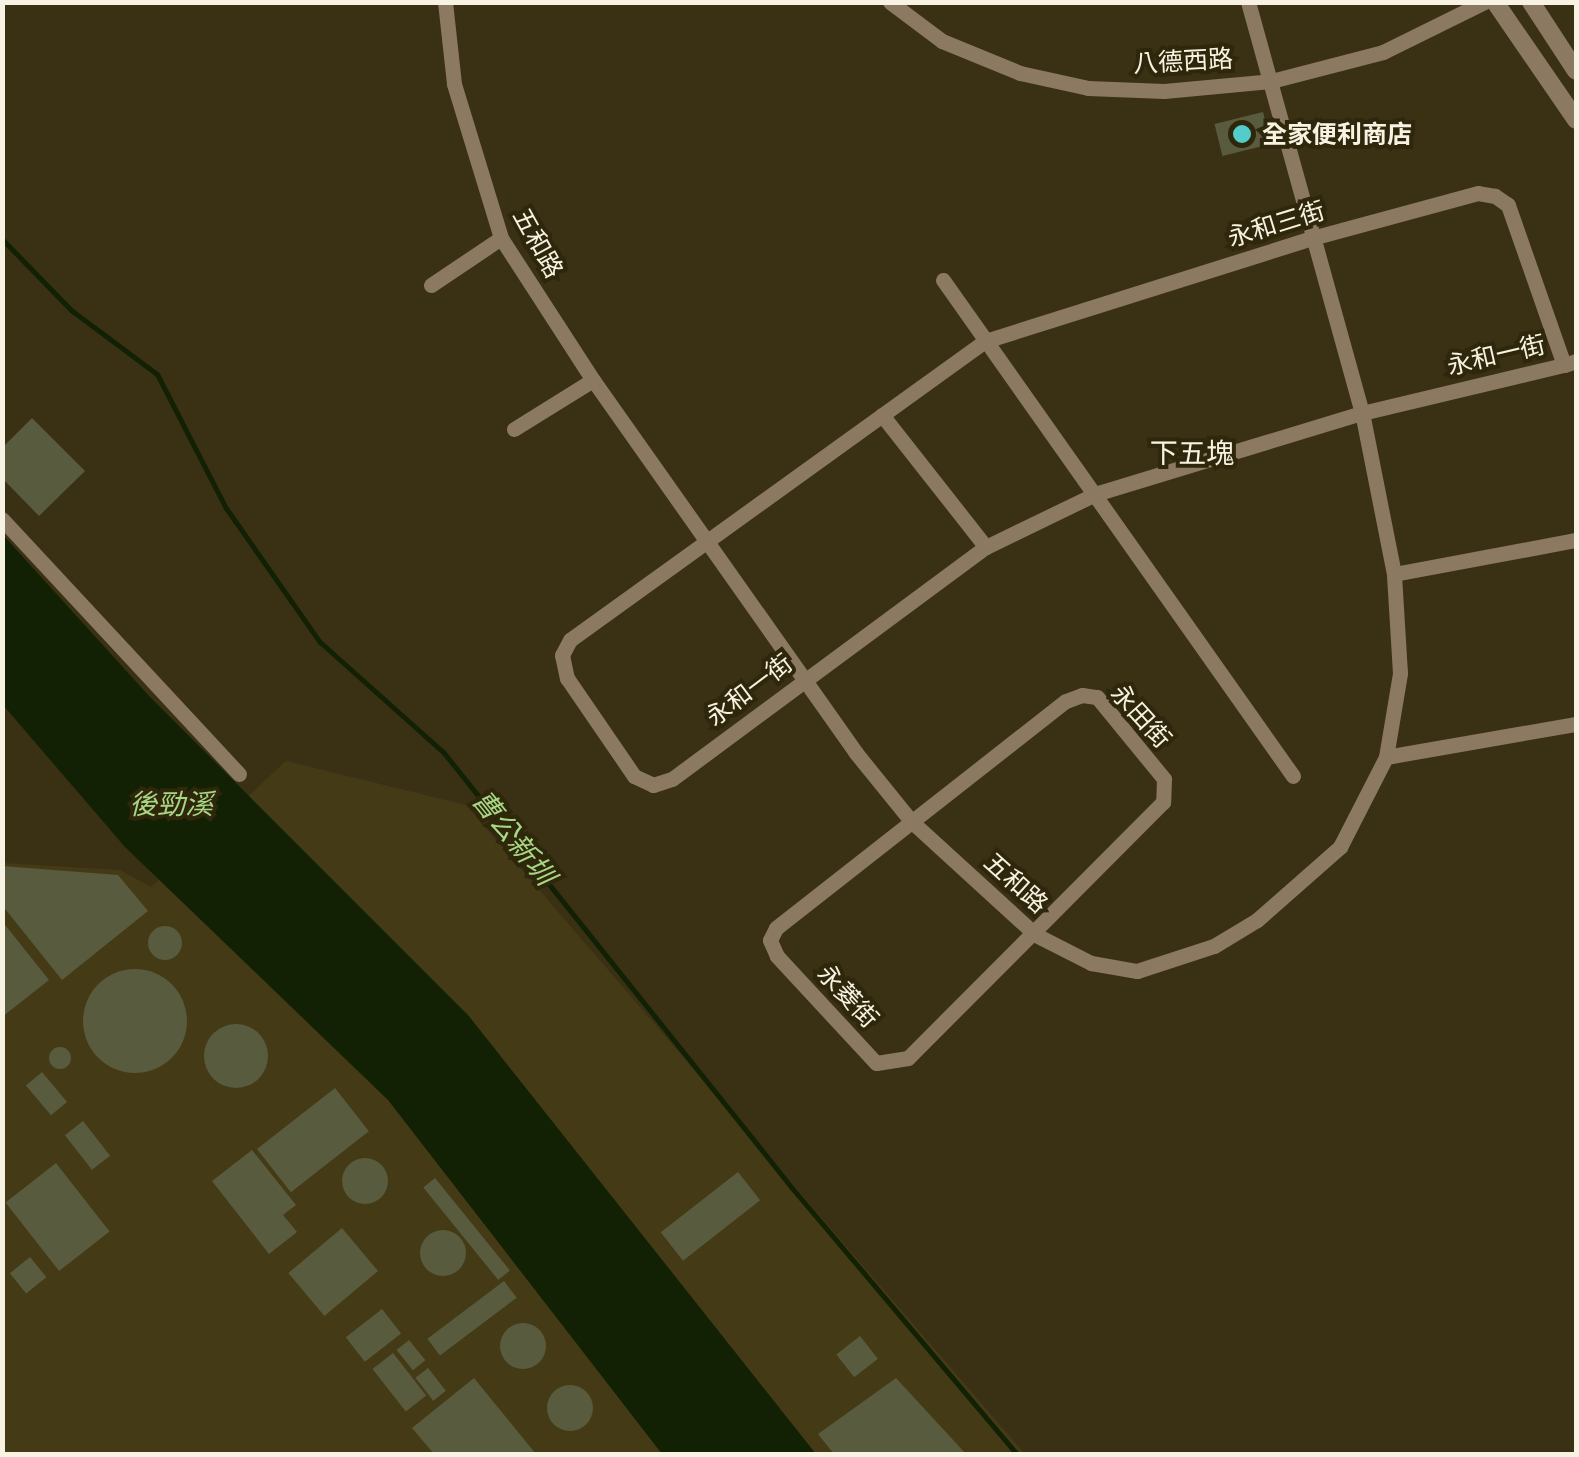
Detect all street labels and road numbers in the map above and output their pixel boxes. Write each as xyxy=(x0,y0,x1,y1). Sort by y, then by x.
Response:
street label: 八德西路 xyxy=(1132,43,1234,79)
street label: 永和三街 xyxy=(1224,195,1328,253)
street label: 五和路 xyxy=(507,203,569,283)
street label: 永和一街 xyxy=(1444,329,1548,381)
street label: 永和一街 xyxy=(700,648,798,732)
street label: 永田街 xyxy=(1105,678,1177,754)
street label: 五和路 xyxy=(978,847,1054,919)
street label: 永菱街 xyxy=(811,958,885,1034)

